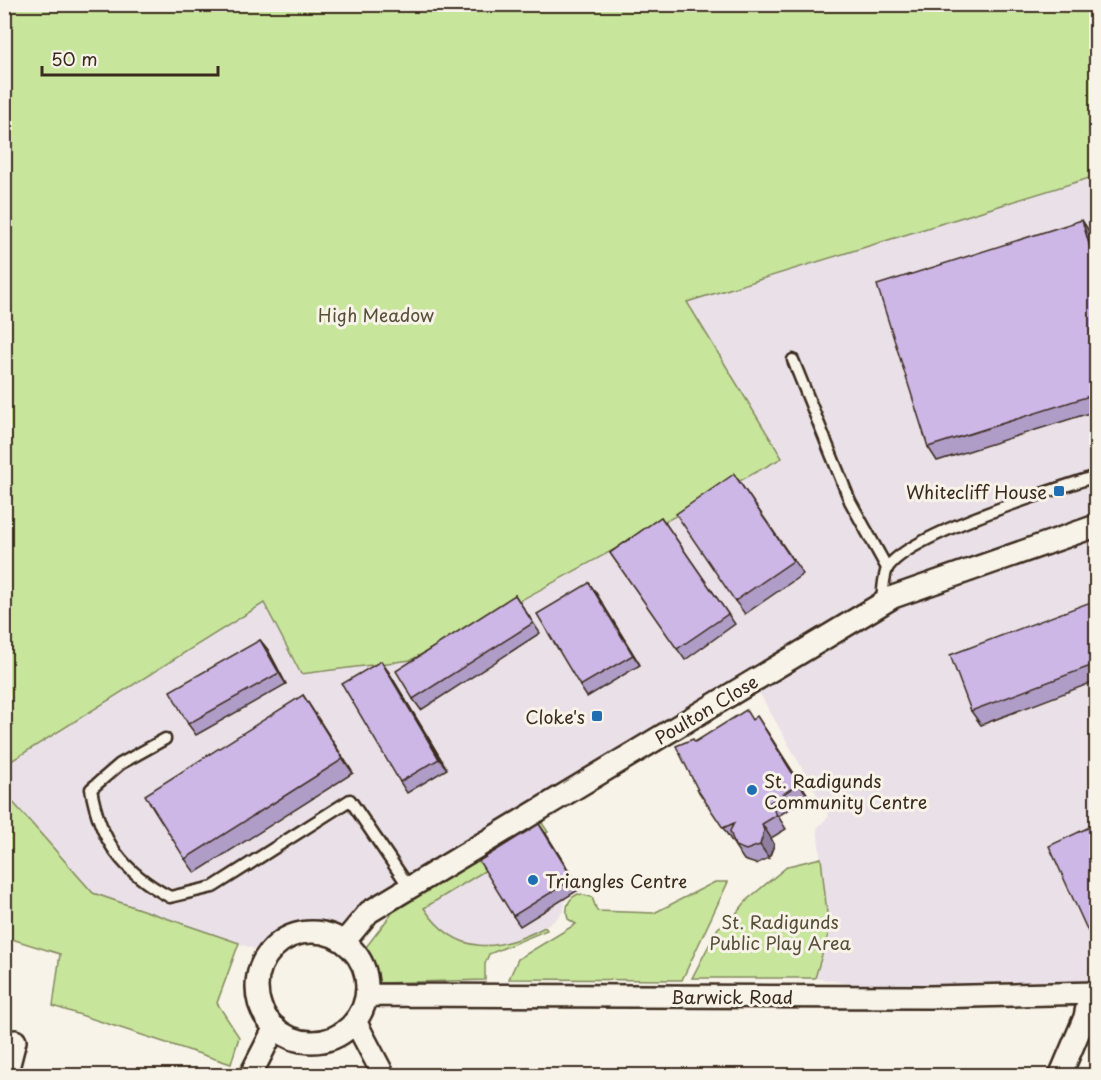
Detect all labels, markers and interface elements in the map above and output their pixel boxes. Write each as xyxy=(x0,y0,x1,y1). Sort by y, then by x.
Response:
scale bar xyxy=(42,39,218,77)
text: 50 m xyxy=(51,45,98,72)
park label: High Meadow xyxy=(318,301,434,328)
place label: Whitecliff House xyxy=(906,478,1047,505)
marker: Whitecliff House xyxy=(1052,484,1066,498)
street label: Poulton Close xyxy=(649,667,763,751)
place label: Cloke's xyxy=(525,703,585,730)
marker: Cloke's xyxy=(590,709,604,723)
place label: St. Radigunds Community Centre xyxy=(764,767,927,815)
marker: St. Radigunds Community Centre xyxy=(745,783,759,797)
place label: Triangles Centre xyxy=(545,867,687,894)
marker: Triangles Centre xyxy=(526,873,540,887)
park label: St. Radigunds Public Play Area xyxy=(709,908,851,956)
street label: Barwick Road xyxy=(671,983,793,1010)

